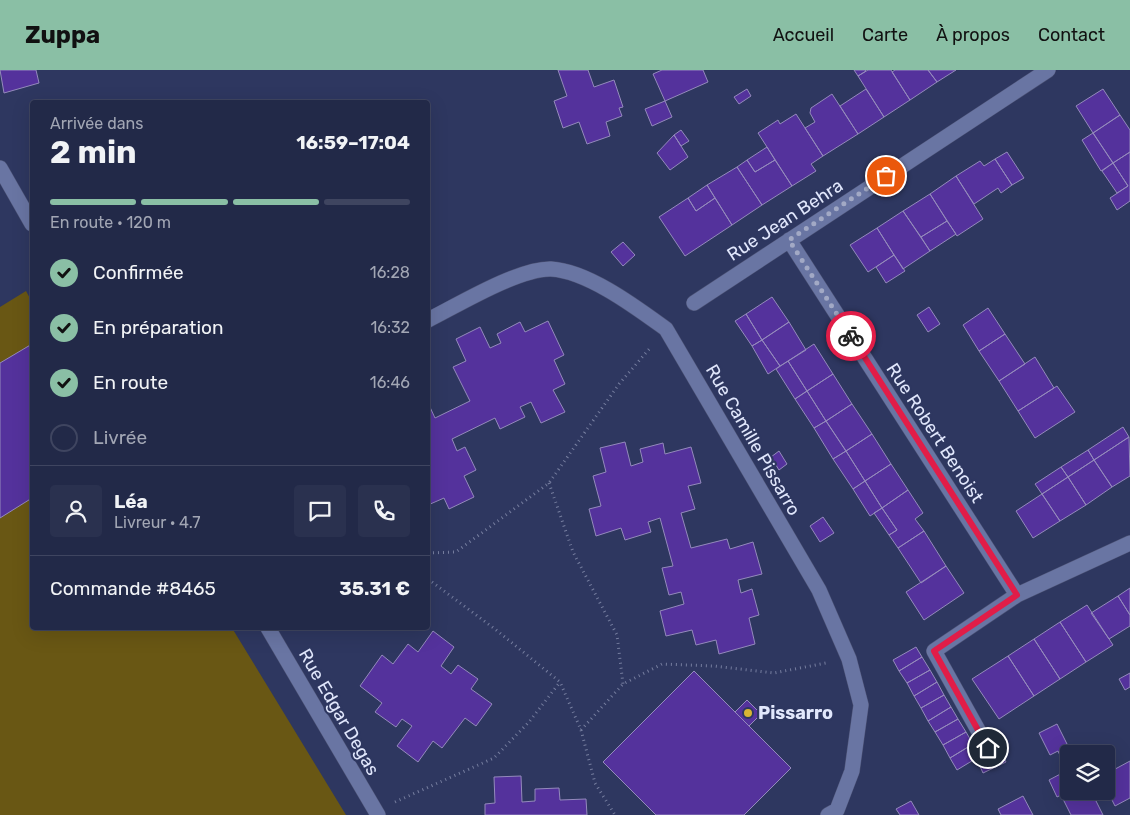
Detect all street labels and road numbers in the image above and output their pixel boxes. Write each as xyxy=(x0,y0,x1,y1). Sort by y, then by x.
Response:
street label: Rue Jean Behra xyxy=(723,174,847,266)
street label: Rue Robert Benoist xyxy=(882,359,988,507)
street label: Rue Camille Pissarro xyxy=(701,361,805,519)
street label: Rue Edgar Degas xyxy=(294,645,384,779)

